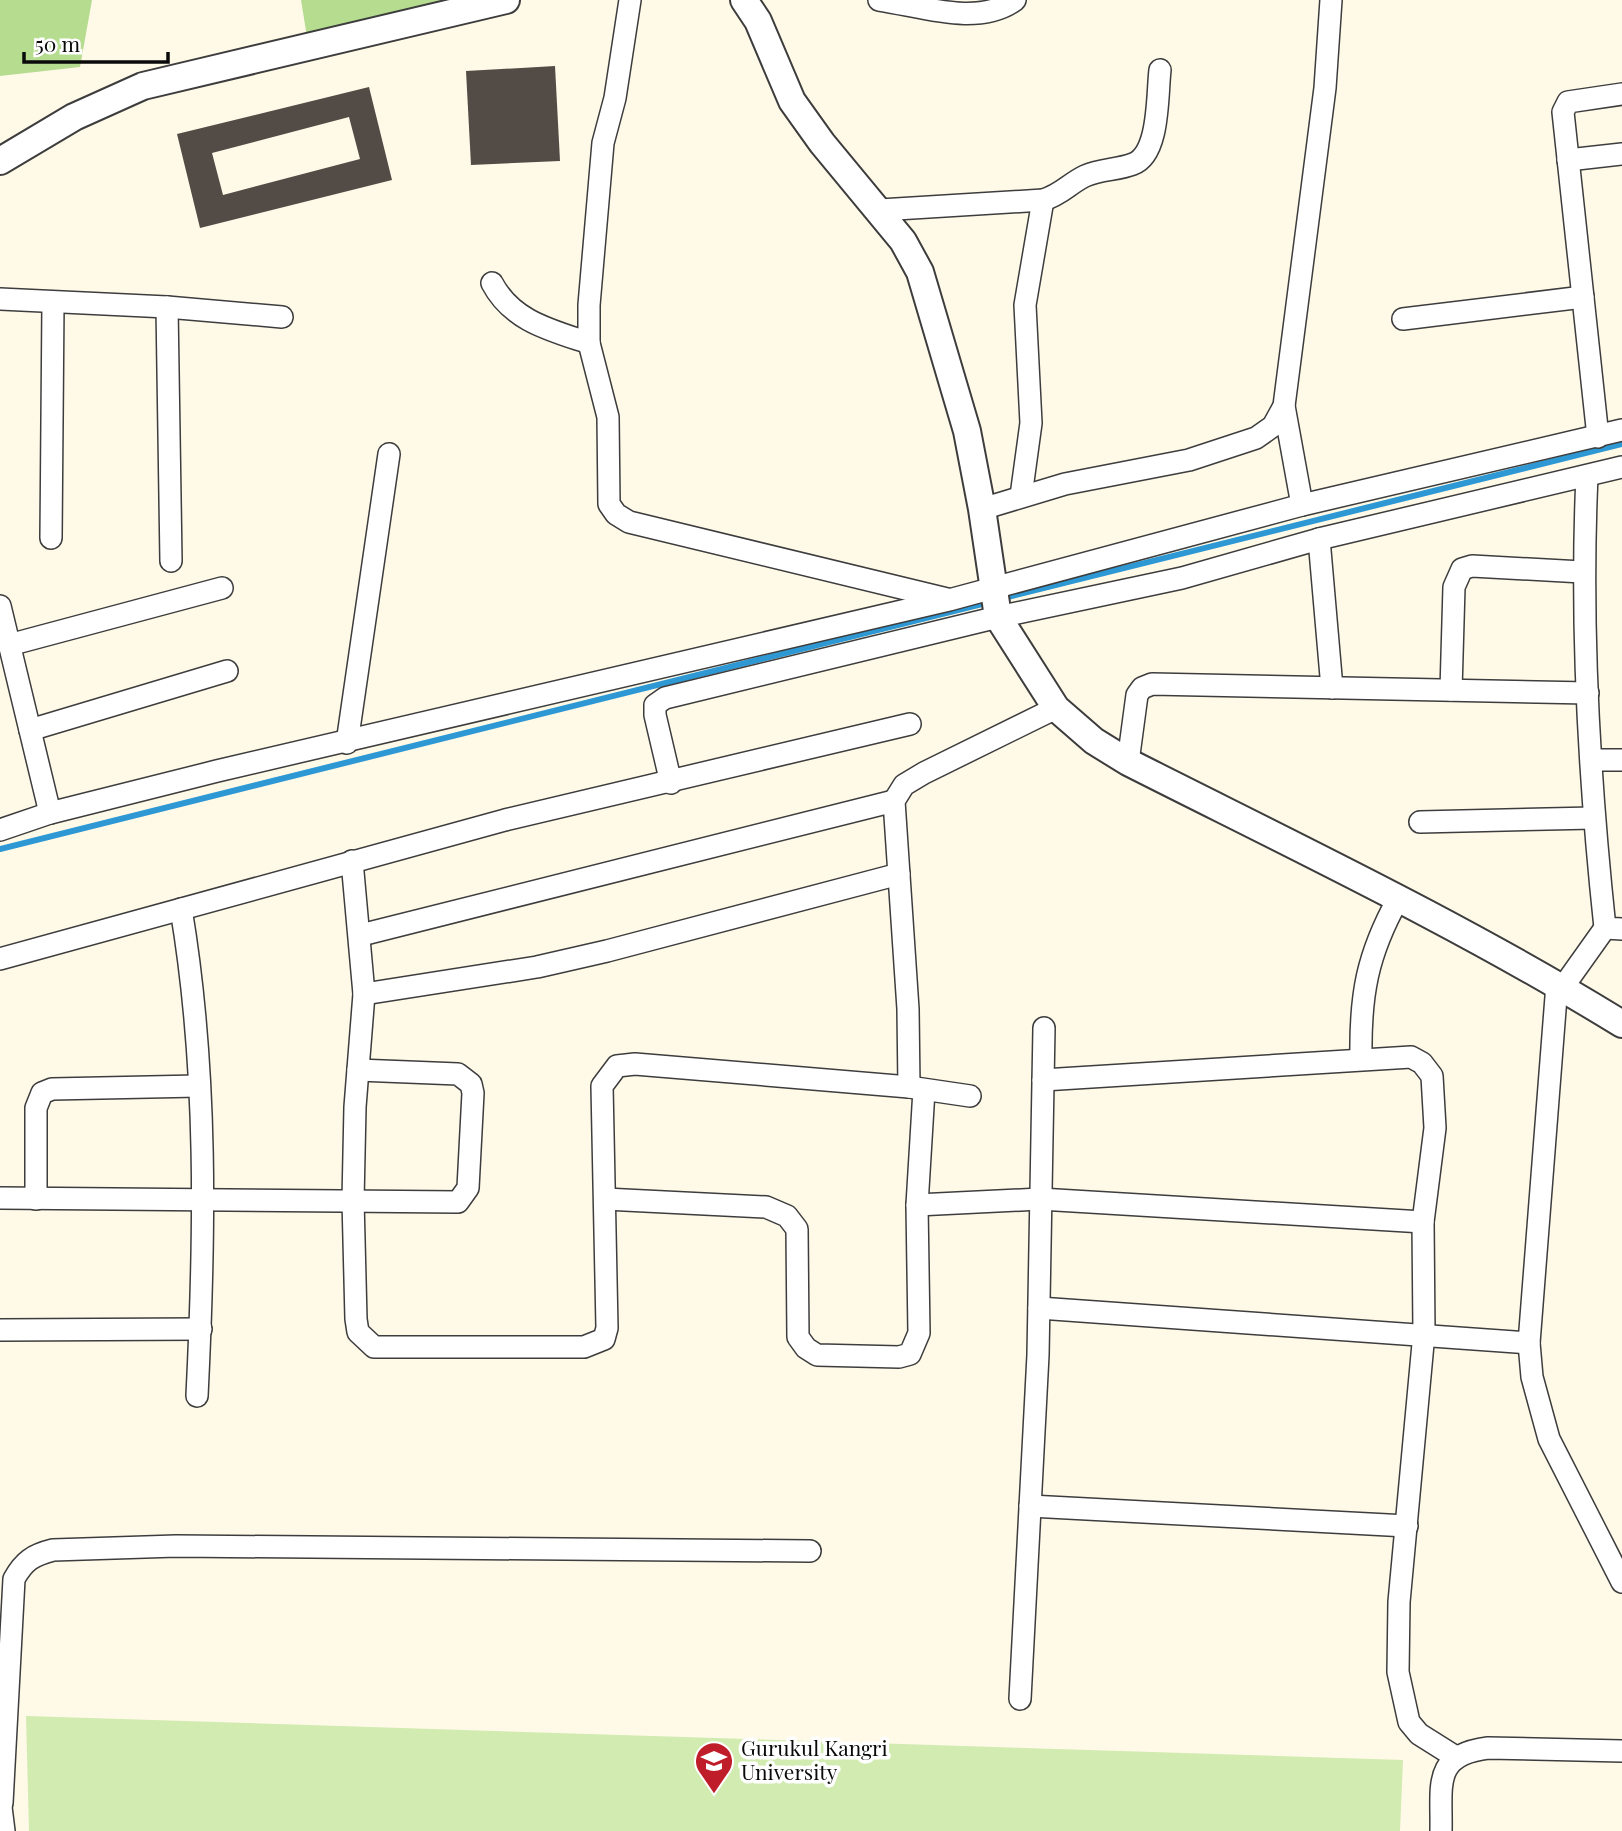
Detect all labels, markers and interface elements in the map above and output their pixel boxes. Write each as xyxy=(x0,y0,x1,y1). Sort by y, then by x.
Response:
scale bar xyxy=(24,21,168,65)
text: 50 m xyxy=(35,29,81,57)
place label: Gurukul Kangri University xyxy=(741,1733,888,1785)
school or university icon: Gurukul Kangri University xyxy=(693,1740,735,1795)

